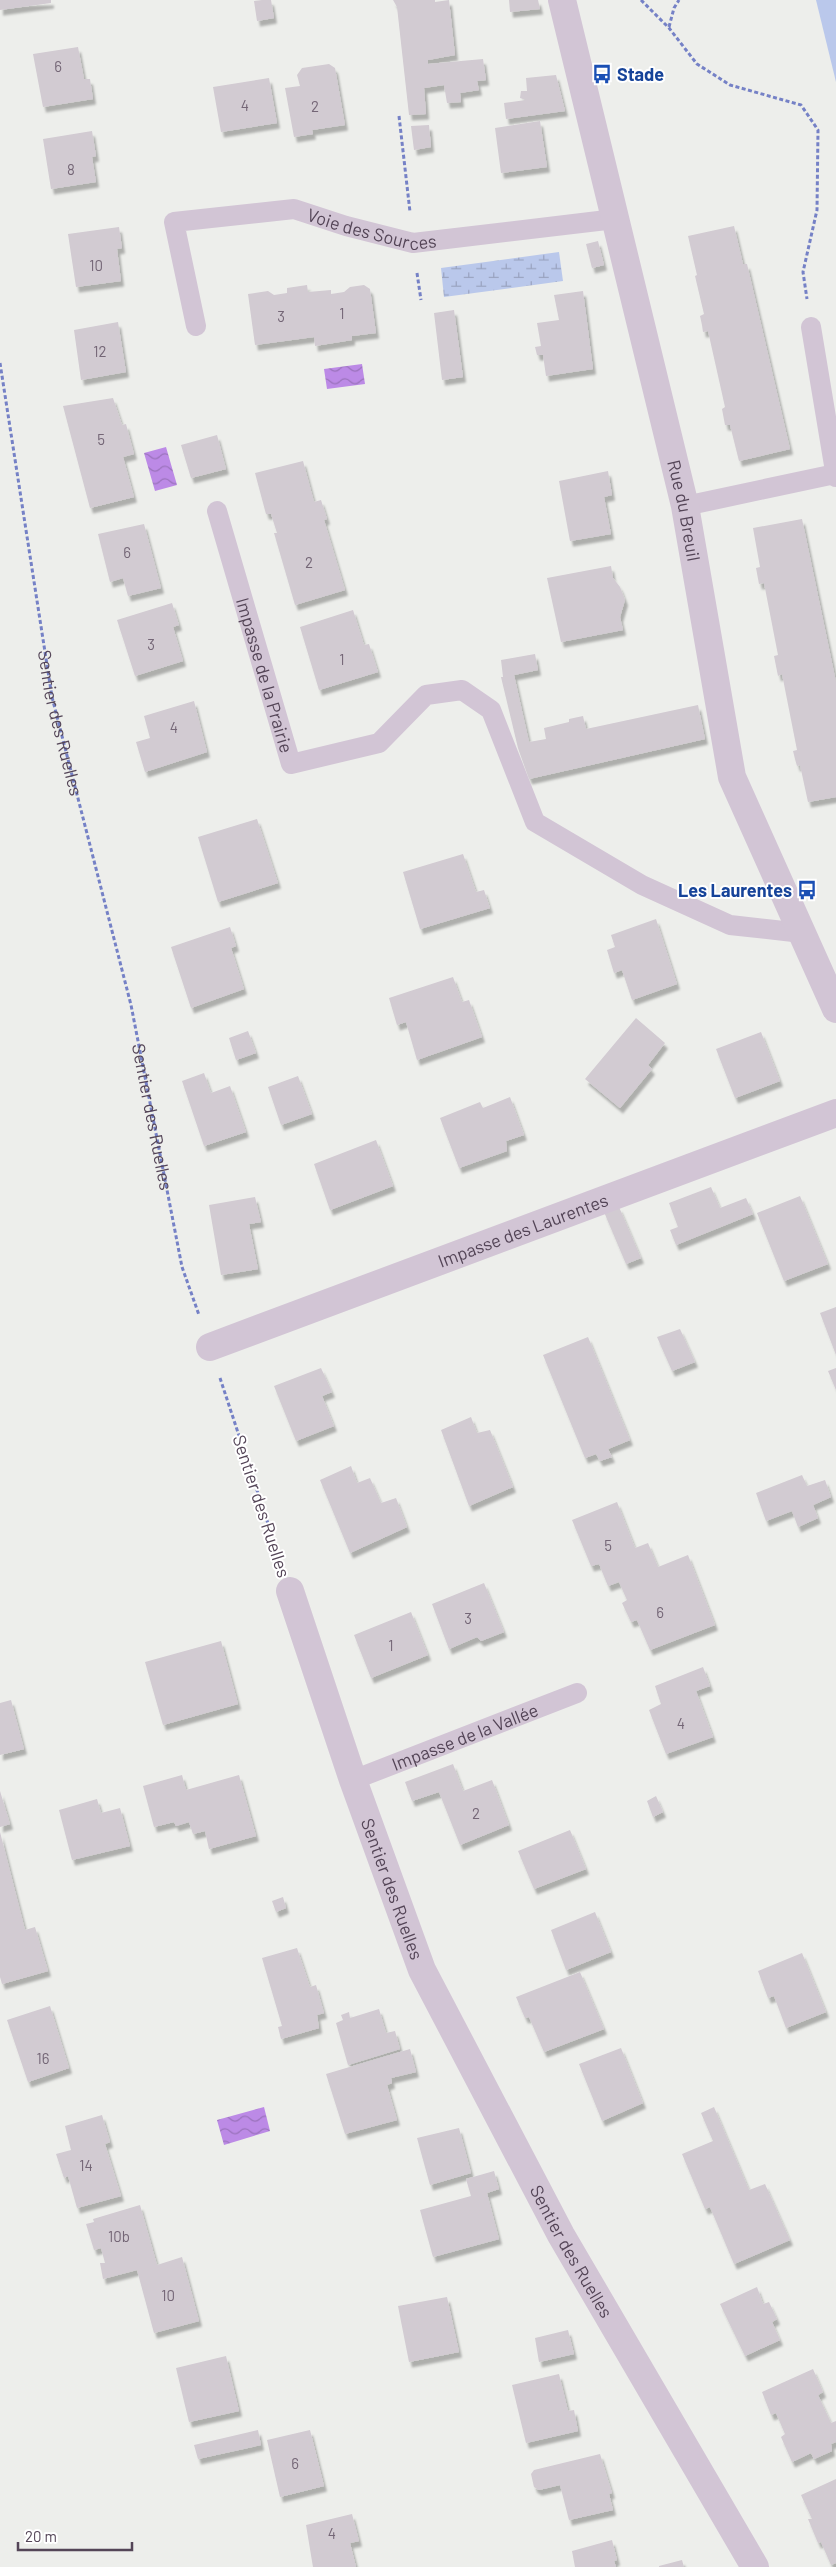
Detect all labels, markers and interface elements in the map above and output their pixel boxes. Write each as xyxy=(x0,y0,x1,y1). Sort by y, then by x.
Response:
house number: 6 xyxy=(54,57,62,75)
bus stop icon: Stade xyxy=(591,63,613,85)
place label: Stade xyxy=(617,63,664,85)
house number: 4 xyxy=(241,96,249,114)
house number: 2 xyxy=(311,97,319,115)
house number: 8 xyxy=(67,160,75,178)
street label: Voie des Sources xyxy=(304,203,438,254)
house number: 10 xyxy=(89,256,103,274)
house number: 1 xyxy=(339,304,345,322)
house number: 3 xyxy=(277,307,285,325)
house number: 12 xyxy=(93,342,107,360)
house number: 5 xyxy=(97,430,105,448)
street label: Rue du Breuil xyxy=(663,458,705,563)
house number: 6 xyxy=(123,543,131,561)
house number: 2 xyxy=(305,553,313,571)
street label: Impasse de la Prairie xyxy=(232,595,298,755)
house number: 3 xyxy=(147,635,155,653)
street label: Sentier des Ruelles xyxy=(34,648,88,798)
house number: 1 xyxy=(339,650,345,668)
house number: 4 xyxy=(170,718,178,736)
place label: Les Laurentes xyxy=(678,879,792,901)
bus stop icon: Les Laurentes xyxy=(796,879,818,901)
street label: Sentier des Ruelles xyxy=(128,1042,178,1192)
street label: Impasse des Laurentes xyxy=(435,1188,611,1272)
street label: Sentier des Ruelles xyxy=(229,1432,295,1580)
house number: 5 xyxy=(604,1536,612,1554)
house number: 6 xyxy=(656,1603,664,1621)
house number: 3 xyxy=(464,1609,472,1627)
house number: 1 xyxy=(388,1636,394,1654)
street label: Impasse de la Vallée xyxy=(388,1698,541,1775)
house number: 4 xyxy=(677,1714,685,1732)
house number: 2 xyxy=(472,1804,480,1822)
street label: Sentier des Ruelles xyxy=(357,1815,428,1963)
house number: 16 xyxy=(37,2049,49,2067)
house number: 14 xyxy=(79,2156,93,2174)
street label: Sentier des Ruelles xyxy=(526,2181,618,2322)
house number: 10b xyxy=(108,2227,130,2245)
house number: 10 xyxy=(161,2286,175,2304)
house number: 6 xyxy=(291,2454,299,2472)
scale bar xyxy=(18,2520,131,2552)
house number: 4 xyxy=(328,2524,336,2542)
text: 20 m xyxy=(25,2527,57,2545)

